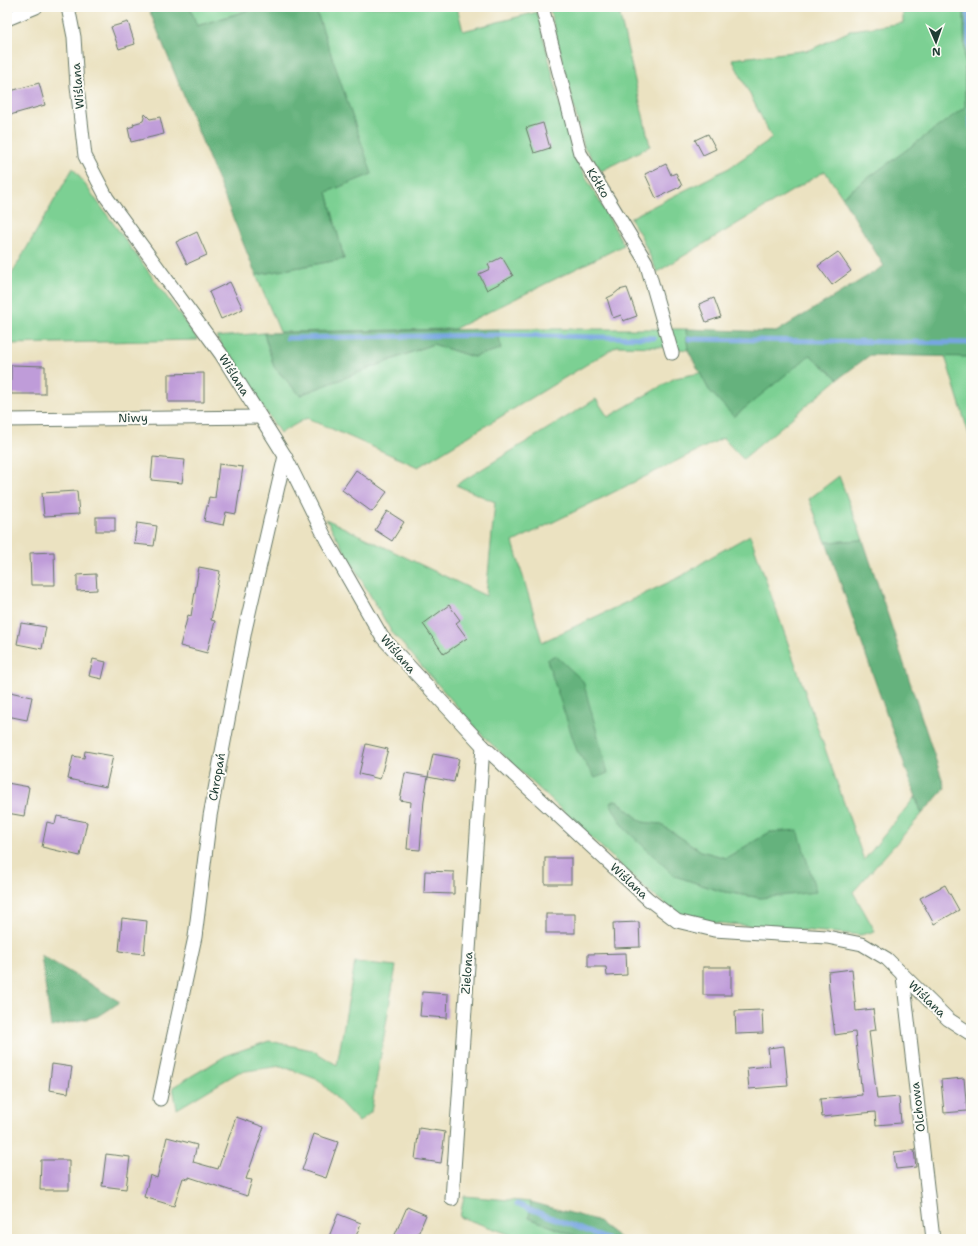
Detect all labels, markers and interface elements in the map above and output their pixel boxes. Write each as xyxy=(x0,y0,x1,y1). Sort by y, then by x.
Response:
north arrow xyxy=(916,22,956,62)
text: N xyxy=(931,44,941,59)
street label: Wiślana xyxy=(68,62,88,110)
street label: Kółko xyxy=(583,165,613,201)
street label: Wiślana xyxy=(215,351,253,399)
street label: Niwy xyxy=(118,410,148,426)
street label: Wiślana xyxy=(377,631,420,677)
street label: Chropań xyxy=(205,752,229,802)
street label: Wiślana xyxy=(607,859,652,903)
street label: Zielona xyxy=(458,951,477,995)
street label: Wiślana xyxy=(905,977,950,1021)
street label: Olchowa xyxy=(907,1081,929,1133)

